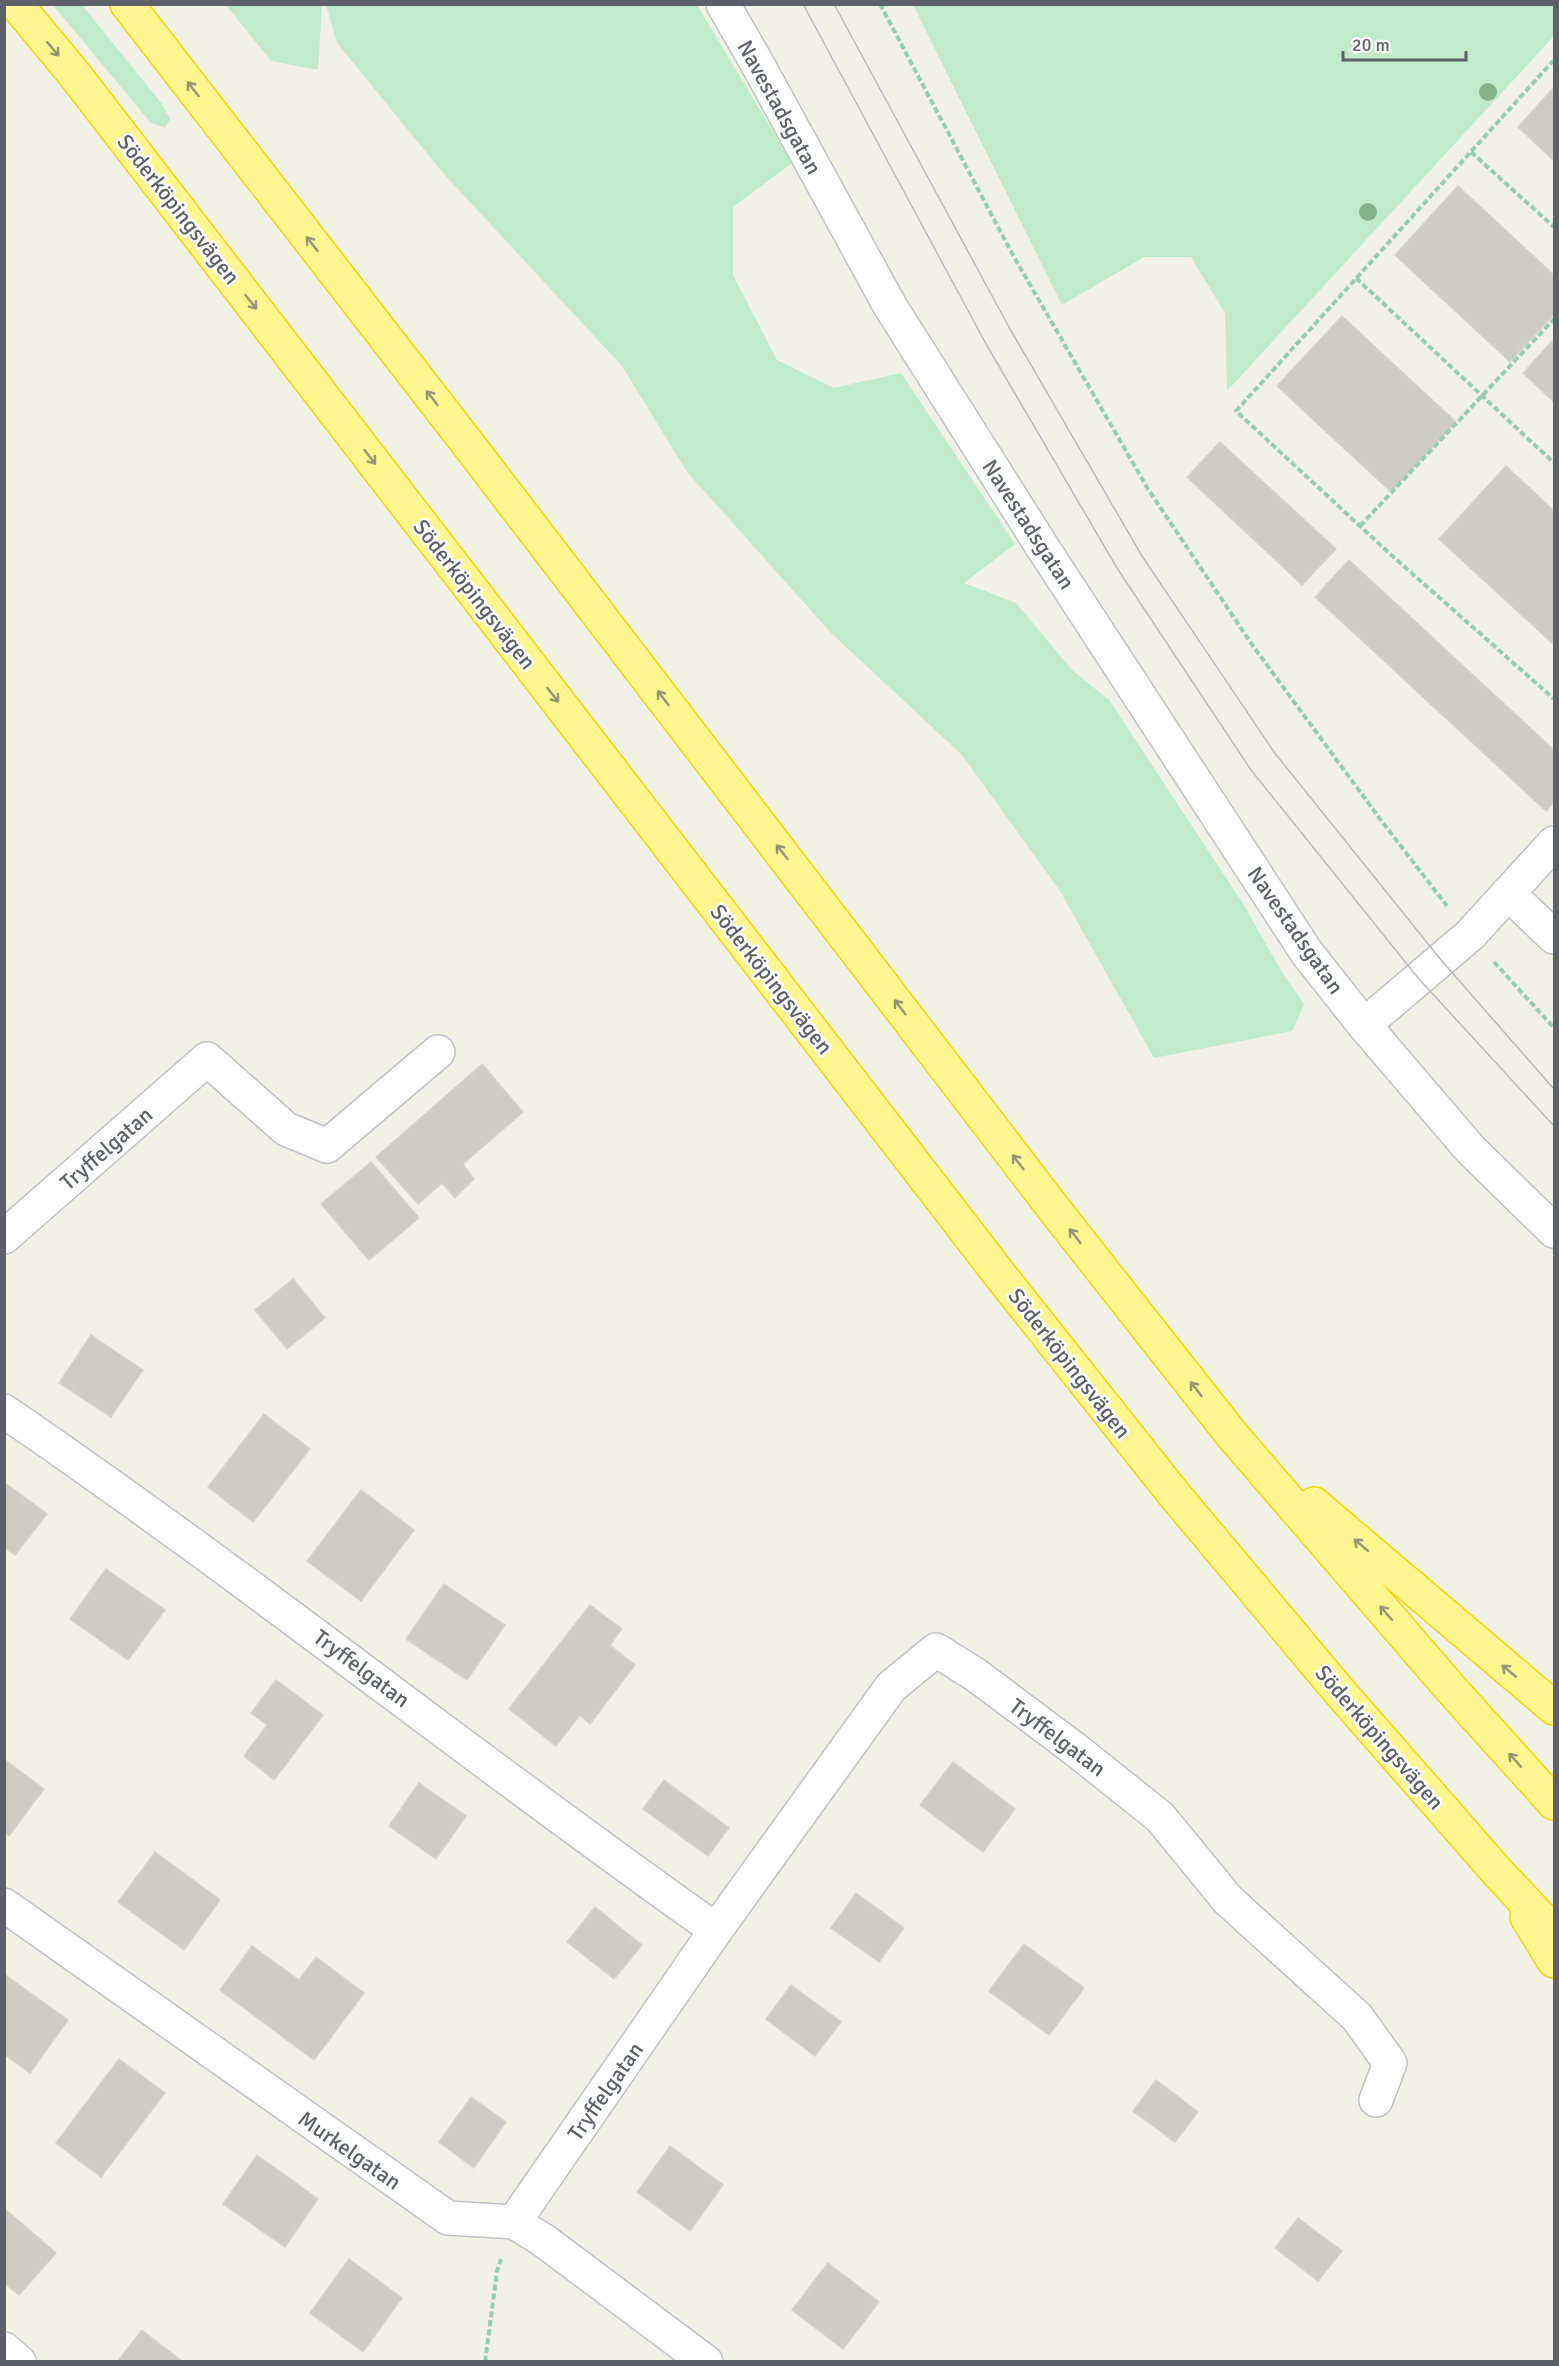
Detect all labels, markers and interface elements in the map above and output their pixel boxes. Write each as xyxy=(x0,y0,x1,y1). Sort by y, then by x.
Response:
scale bar xyxy=(1343,24,1466,62)
text: 20 m xyxy=(1352,34,1390,56)
street label: Navestadsgatan xyxy=(732,35,828,179)
one-way arrow xyxy=(47,41,60,57)
one-way arrow xyxy=(187,82,199,98)
street label: Söderköpingsvägen xyxy=(112,129,246,290)
one-way arrow xyxy=(306,236,319,252)
one-way arrow xyxy=(244,294,257,310)
one-way arrow xyxy=(425,390,438,406)
one-way arrow xyxy=(363,449,376,465)
street label: Navestadsgatan xyxy=(977,454,1081,594)
street label: Söderköpingsvägen xyxy=(408,514,542,675)
one-way arrow xyxy=(546,686,559,702)
one-way arrow xyxy=(657,690,669,706)
one-way arrow xyxy=(775,845,788,861)
street label: Navestadsgatan xyxy=(1242,861,1350,999)
street label: Söderköpingsvägen xyxy=(705,899,839,1060)
one-way arrow xyxy=(894,1000,907,1016)
street label: Tryffelgatan xyxy=(55,1101,158,1196)
one-way arrow xyxy=(1012,1155,1025,1171)
one-way arrow xyxy=(1069,1228,1082,1244)
street label: Söderköpingsvägen xyxy=(1003,1283,1137,1444)
one-way arrow xyxy=(1190,1382,1203,1398)
one-way arrow xyxy=(1353,1538,1369,1551)
one-way arrow xyxy=(1379,1606,1393,1621)
street label: Tryffelgatan xyxy=(308,1623,415,1713)
street label: Söderköpingsvägen xyxy=(1309,1659,1450,1815)
one-way arrow xyxy=(1502,1664,1517,1678)
street label: Tryffelgatan xyxy=(1004,1692,1111,1782)
one-way arrow xyxy=(1508,1752,1522,1767)
street label: Tryffelgatan xyxy=(562,2037,649,2146)
street label: Murkelgatan xyxy=(293,2105,406,2196)

